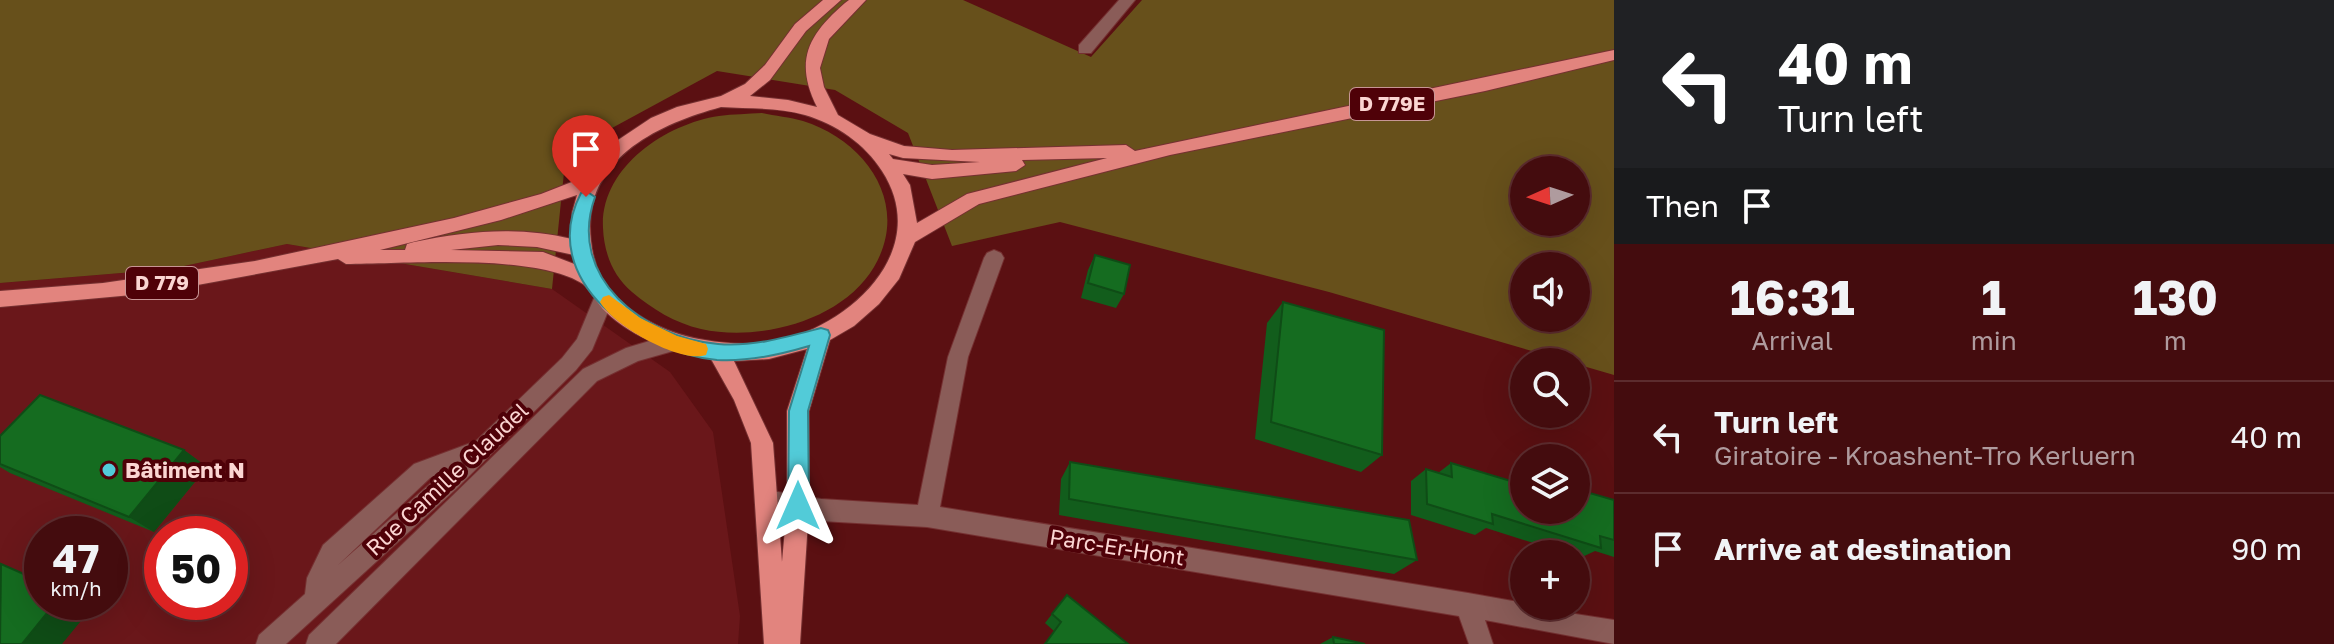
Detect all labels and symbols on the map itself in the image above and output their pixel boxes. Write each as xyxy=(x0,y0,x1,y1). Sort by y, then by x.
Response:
road number: D 779E xyxy=(1350,88,1434,120)
pin xyxy=(552,115,620,197)
north arrow xyxy=(1510,156,1590,236)
road number: D 779 xyxy=(126,267,198,299)
street label: Rue Camille Claudel xyxy=(360,396,533,561)
place label: Bâtiment N xyxy=(125,456,245,483)
marker: Bâtiment N xyxy=(100,461,118,479)
position arrow xyxy=(756,464,840,548)
speed limit sign: 50 xyxy=(144,516,248,620)
street label: Parc-Er-Hont xyxy=(1048,523,1187,571)

